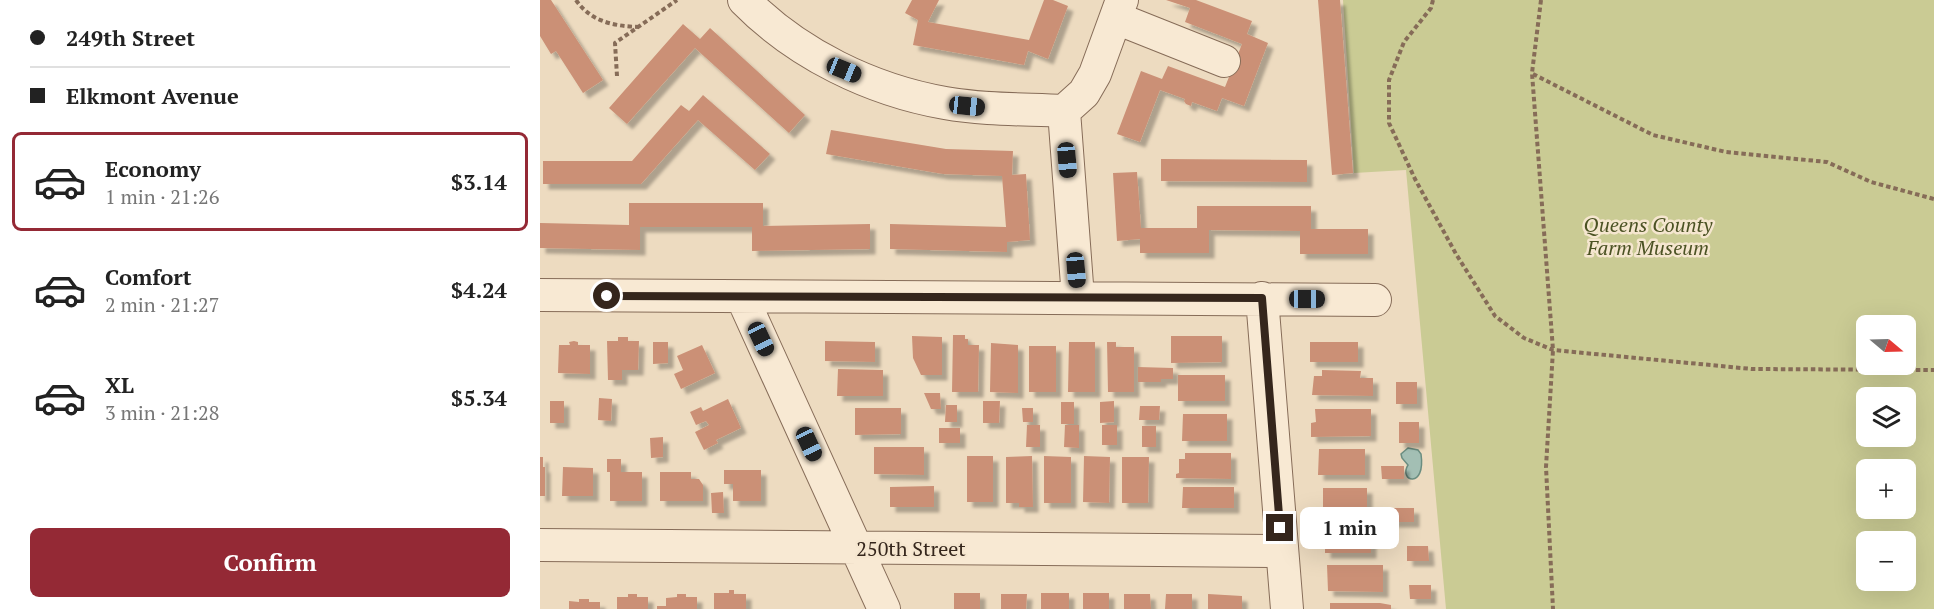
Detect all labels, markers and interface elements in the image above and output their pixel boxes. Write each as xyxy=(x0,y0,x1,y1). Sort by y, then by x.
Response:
text: 249th Street xyxy=(66,23,195,52)
car xyxy=(824,55,864,85)
text: Elkmont Avenue xyxy=(66,81,239,110)
car xyxy=(948,95,986,117)
car xyxy=(1056,141,1078,179)
text: Economy xyxy=(105,154,201,183)
icon: car xyxy=(33,155,87,209)
text: $3.14 xyxy=(451,167,507,196)
text: 1 min · 21:26 xyxy=(105,183,219,210)
park label: Queens County Farm Museum xyxy=(1584,211,1713,261)
car xyxy=(1065,251,1087,289)
text: Comfort xyxy=(105,262,191,291)
icon: car xyxy=(33,263,87,317)
text: $4.24 xyxy=(451,275,507,304)
route start xyxy=(593,282,620,309)
car xyxy=(1289,290,1325,308)
text: 2 min · 21:27 xyxy=(105,291,219,318)
north arrow xyxy=(1856,315,1916,375)
map controls xyxy=(1856,315,1916,591)
car xyxy=(745,319,777,359)
text: XL xyxy=(105,370,134,399)
icon: car xyxy=(33,371,87,425)
text: $5.34 xyxy=(451,383,507,412)
button: layers xyxy=(1856,387,1916,447)
text: 3 min · 21:28 xyxy=(105,399,219,426)
car xyxy=(793,424,825,464)
button: + xyxy=(1856,459,1916,519)
callout: 1 min xyxy=(1301,507,1400,549)
route end xyxy=(1266,514,1293,541)
text: 1 min xyxy=(1322,514,1377,541)
button: Confirm xyxy=(30,528,510,597)
button: − xyxy=(1856,531,1916,591)
street label: 250th Street xyxy=(856,535,966,562)

